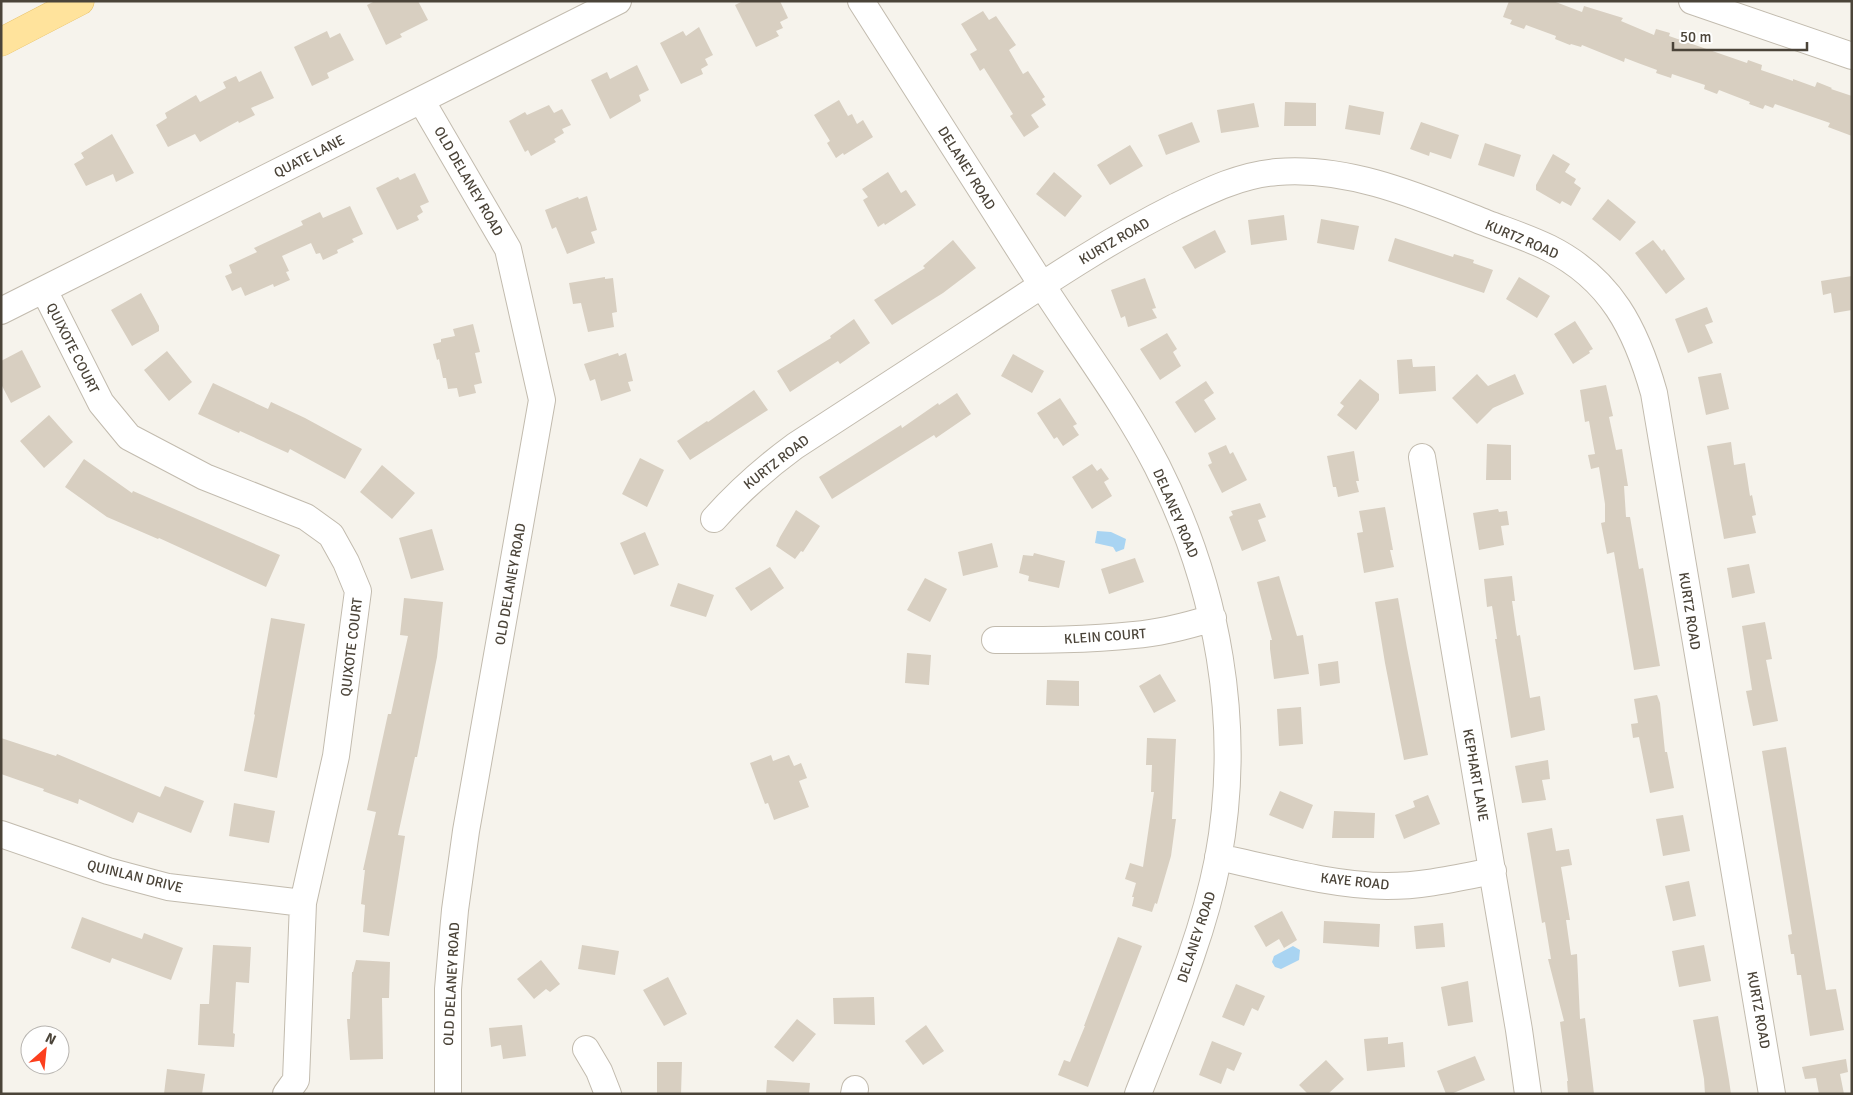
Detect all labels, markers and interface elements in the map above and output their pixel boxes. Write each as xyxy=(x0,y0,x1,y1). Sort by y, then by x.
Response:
scale bar xyxy=(1673,20,1807,52)
text: 50 m xyxy=(1680,28,1711,46)
street label: OLD DELANEY ROAD xyxy=(430,123,507,239)
street label: DELANEY ROAD xyxy=(934,123,999,213)
street label: QUATE LANE xyxy=(271,131,347,182)
street label: KURTZ ROAD xyxy=(1076,214,1153,268)
street label: KURTZ ROAD xyxy=(1482,216,1561,263)
street label: QUIXOTE COURT xyxy=(42,300,103,396)
street label: KURTZ ROAD xyxy=(740,432,812,493)
street label: DELANEY ROAD xyxy=(1149,466,1202,560)
street label: OLD DELANEY ROAD xyxy=(491,522,530,646)
street label: KURTZ ROAD xyxy=(1675,571,1704,651)
street label: QUIXOTE COURT xyxy=(337,597,366,697)
street label: KLEIN COURT xyxy=(1063,625,1147,648)
street label: KEPHART LANE xyxy=(1459,728,1492,823)
street label: QUINLAN DRIVE xyxy=(85,856,185,897)
street label: KAYE ROAD xyxy=(1320,869,1390,894)
street label: DELANEY ROAD xyxy=(1174,889,1219,985)
street label: OLD DELANEY ROAD xyxy=(440,922,463,1046)
street label: KURTZ ROAD xyxy=(1743,970,1774,1050)
north arrow xyxy=(20,1025,70,1075)
text: N xyxy=(42,1029,59,1049)

